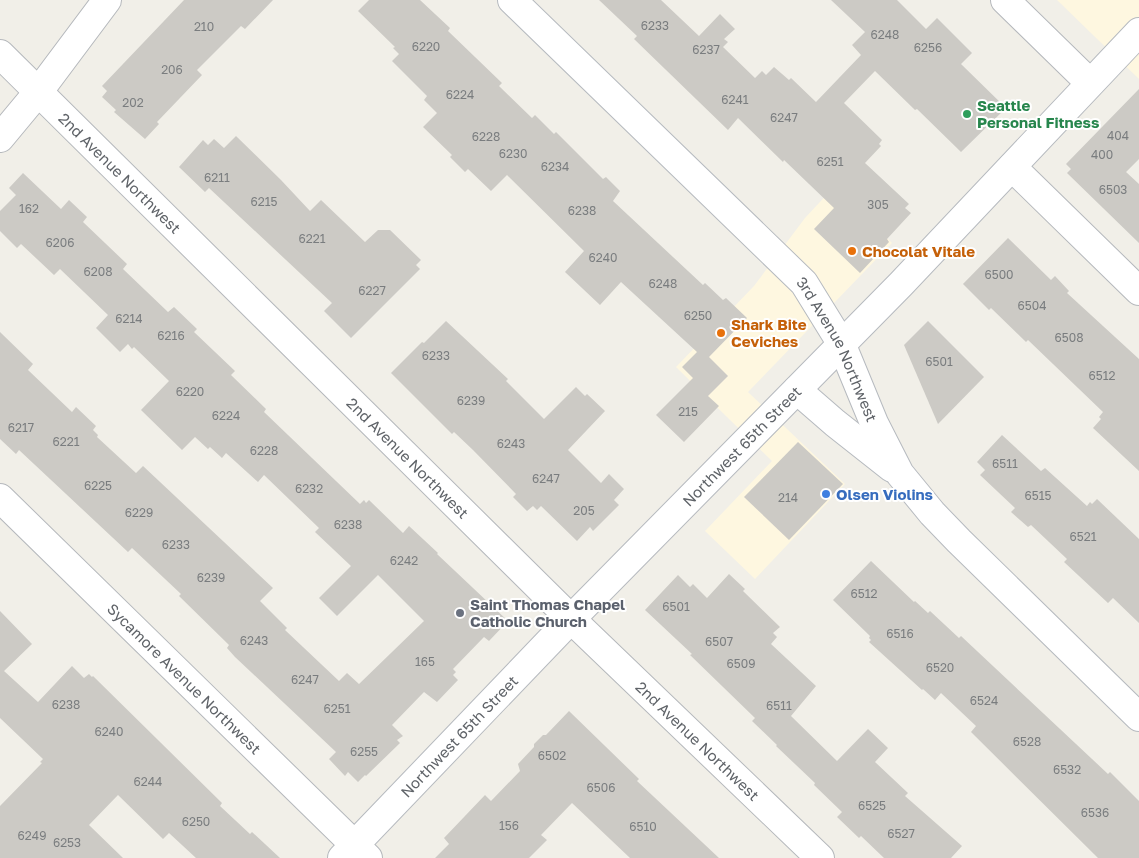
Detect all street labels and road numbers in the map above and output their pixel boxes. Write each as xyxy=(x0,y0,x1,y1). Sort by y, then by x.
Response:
street label: 2nd Avenue Northwest xyxy=(55,109,185,237)
street label: 3rd Avenue Northwest xyxy=(793,272,881,424)
street label: Northwest 65th Street xyxy=(678,382,805,510)
street label: 2nd Avenue Northwest xyxy=(343,394,473,522)
street label: Sycamore Avenue Northwest xyxy=(104,599,265,758)
street label: Northwest 65th Street xyxy=(397,671,521,800)
street label: 2nd Avenue Northwest xyxy=(632,677,763,804)

